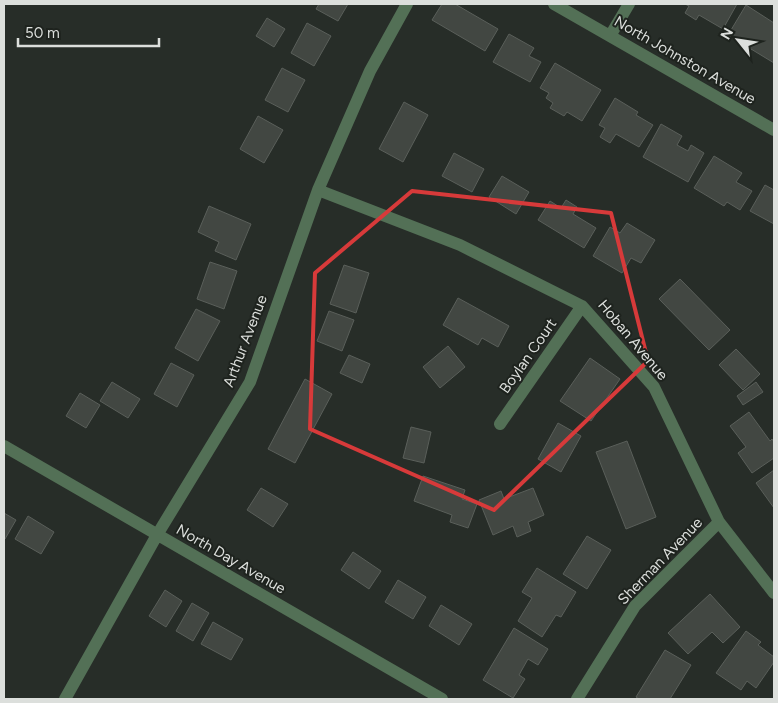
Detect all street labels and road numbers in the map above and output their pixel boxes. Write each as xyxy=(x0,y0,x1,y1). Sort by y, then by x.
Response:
street label: North Johnston Avenue xyxy=(611,12,759,108)
street label: Arthur Avenue xyxy=(219,292,271,390)
street label: Hoban Avenue xyxy=(594,296,672,384)
street label: Boylan Court xyxy=(496,315,561,397)
street label: Sherman Avenue xyxy=(614,514,706,608)
street label: North Day Avenue xyxy=(173,520,289,598)

